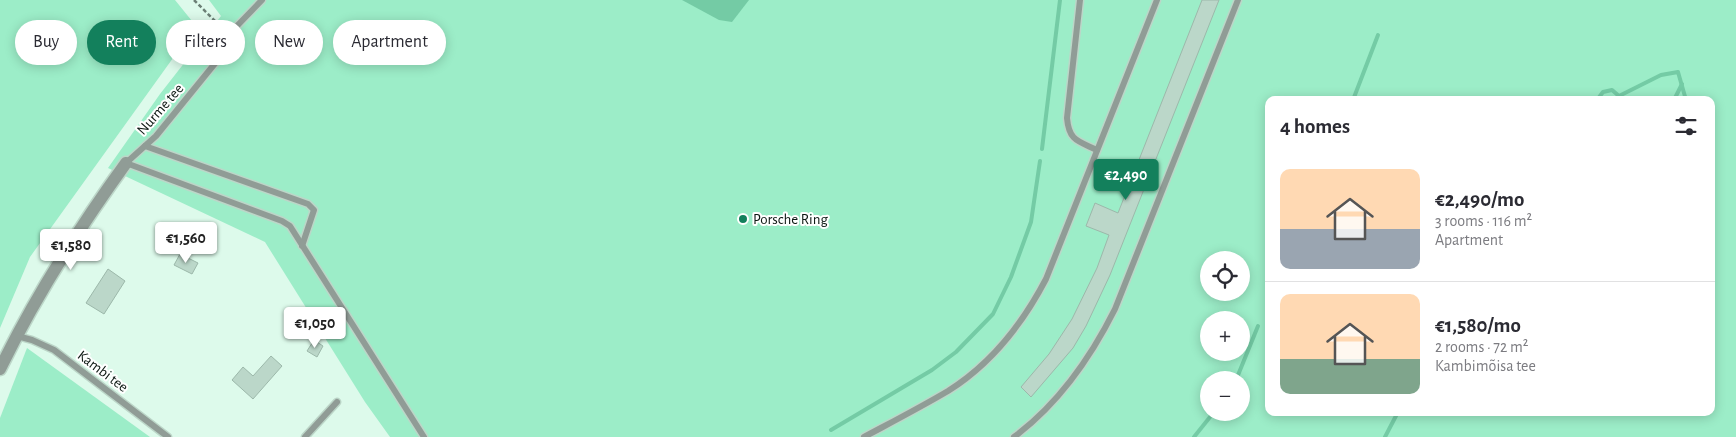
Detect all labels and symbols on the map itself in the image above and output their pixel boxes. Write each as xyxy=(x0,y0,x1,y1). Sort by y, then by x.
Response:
street label: Nurme tee xyxy=(134,81,187,138)
pin: €2,490 xyxy=(1085,158,1167,201)
place label: Porsche Ring xyxy=(753,212,828,227)
marker: Porsche Ring xyxy=(737,213,749,225)
pin: €1,560 xyxy=(145,222,227,264)
pin: €1,580 xyxy=(30,228,112,271)
pin: €1,050 xyxy=(274,306,356,349)
street label: Kambi tee xyxy=(75,348,131,395)

